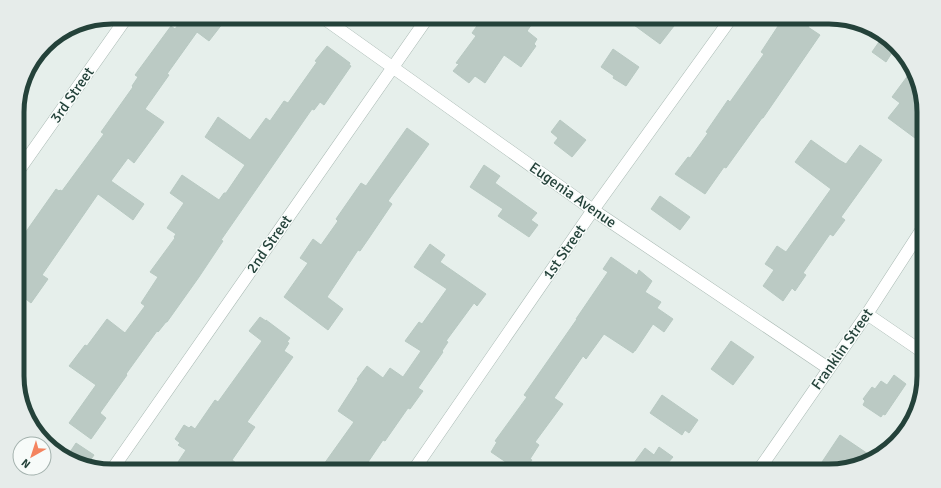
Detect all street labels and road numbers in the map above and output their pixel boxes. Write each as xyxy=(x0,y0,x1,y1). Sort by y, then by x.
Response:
street label: 3rd Street xyxy=(46,64,98,126)
street label: Eugenia Avenue xyxy=(526,158,620,232)
street label: 2nd Street xyxy=(243,212,295,276)
street label: 1st Street xyxy=(539,221,589,283)
street label: Franklin Street xyxy=(807,305,877,393)

